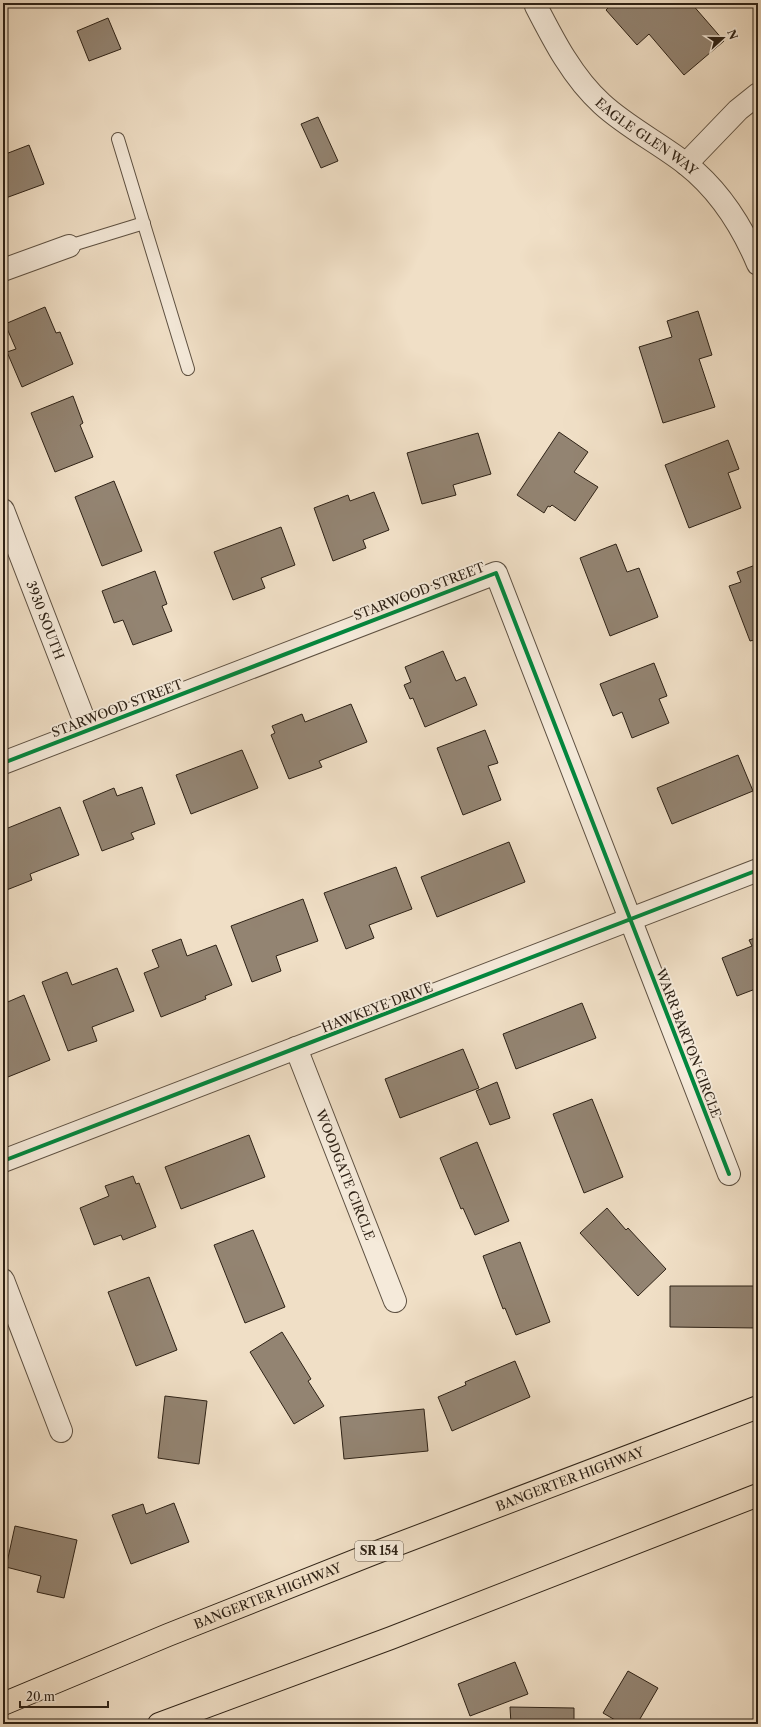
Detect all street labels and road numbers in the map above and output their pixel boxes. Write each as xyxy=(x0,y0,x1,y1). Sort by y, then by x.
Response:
street label: EAGLE GLEN WAY xyxy=(592,94,702,179)
street label: STARWOOD STREET xyxy=(351,559,487,623)
street label: 3930 SOUTH xyxy=(23,578,68,662)
street label: STARWOOD STREET xyxy=(49,676,185,740)
street label: WARR BARTON CIRCLE xyxy=(653,965,725,1120)
street label: HAWKEYE DRIVE xyxy=(319,978,435,1036)
street label: WOODGATE CIRCLE xyxy=(312,1106,378,1242)
street label: BANGERTER HIGHWAY xyxy=(493,1443,647,1514)
road number: SR 154 xyxy=(355,1541,403,1561)
street label: BANGERTER HIGHWAY xyxy=(191,1559,345,1632)

